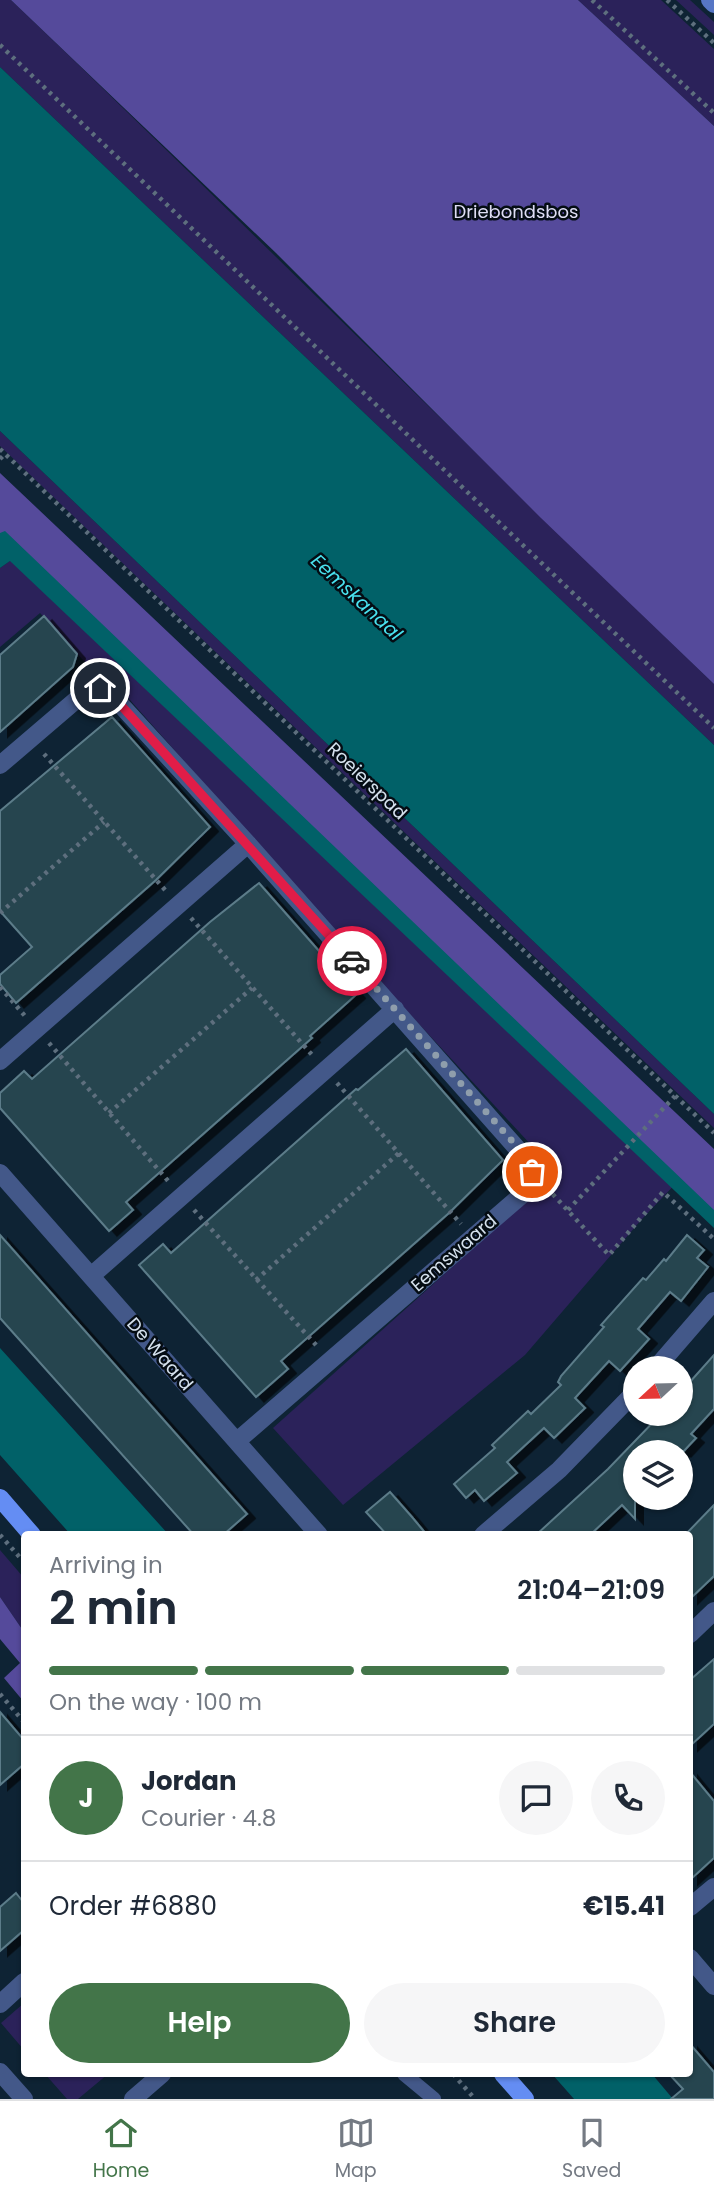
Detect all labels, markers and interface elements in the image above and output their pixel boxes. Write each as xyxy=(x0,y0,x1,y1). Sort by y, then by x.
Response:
park label: Driebondsbos xyxy=(454,199,578,224)
water label: Eemskanaal xyxy=(305,548,409,647)
pin xyxy=(70,658,130,718)
icon: home xyxy=(81,669,119,707)
street label: Roeierspad xyxy=(322,736,413,825)
courier xyxy=(317,926,387,996)
icon: car xyxy=(333,942,371,980)
pin xyxy=(502,1142,562,1202)
icon: bag xyxy=(513,1153,551,1191)
street label: Eemswaard xyxy=(405,1208,502,1297)
street label: De Waard xyxy=(122,1312,199,1396)
north arrow xyxy=(623,1356,693,1426)
map controls xyxy=(623,1356,693,1510)
button: layers xyxy=(623,1440,693,1510)
text: Arriving in xyxy=(49,1549,163,1581)
text: 21:04–21:09 xyxy=(517,1572,665,1608)
text: 2 min xyxy=(49,1576,178,1640)
text: On the way · 100 m xyxy=(49,1686,262,1718)
button: chat xyxy=(499,1761,573,1835)
button: phone xyxy=(591,1761,665,1835)
text: Jordan xyxy=(141,1763,237,1799)
text: J xyxy=(78,1780,94,1816)
text: Courier · 4.8 xyxy=(141,1802,276,1834)
text: Order #6880 xyxy=(49,1888,217,1924)
text: €15.41 xyxy=(583,1888,665,1924)
button: Help xyxy=(49,1983,350,2063)
button: Share xyxy=(364,1983,665,2063)
tab: Home xyxy=(93,2114,149,2185)
tab: Map xyxy=(335,2114,377,2185)
tab: Saved xyxy=(562,2114,621,2185)

